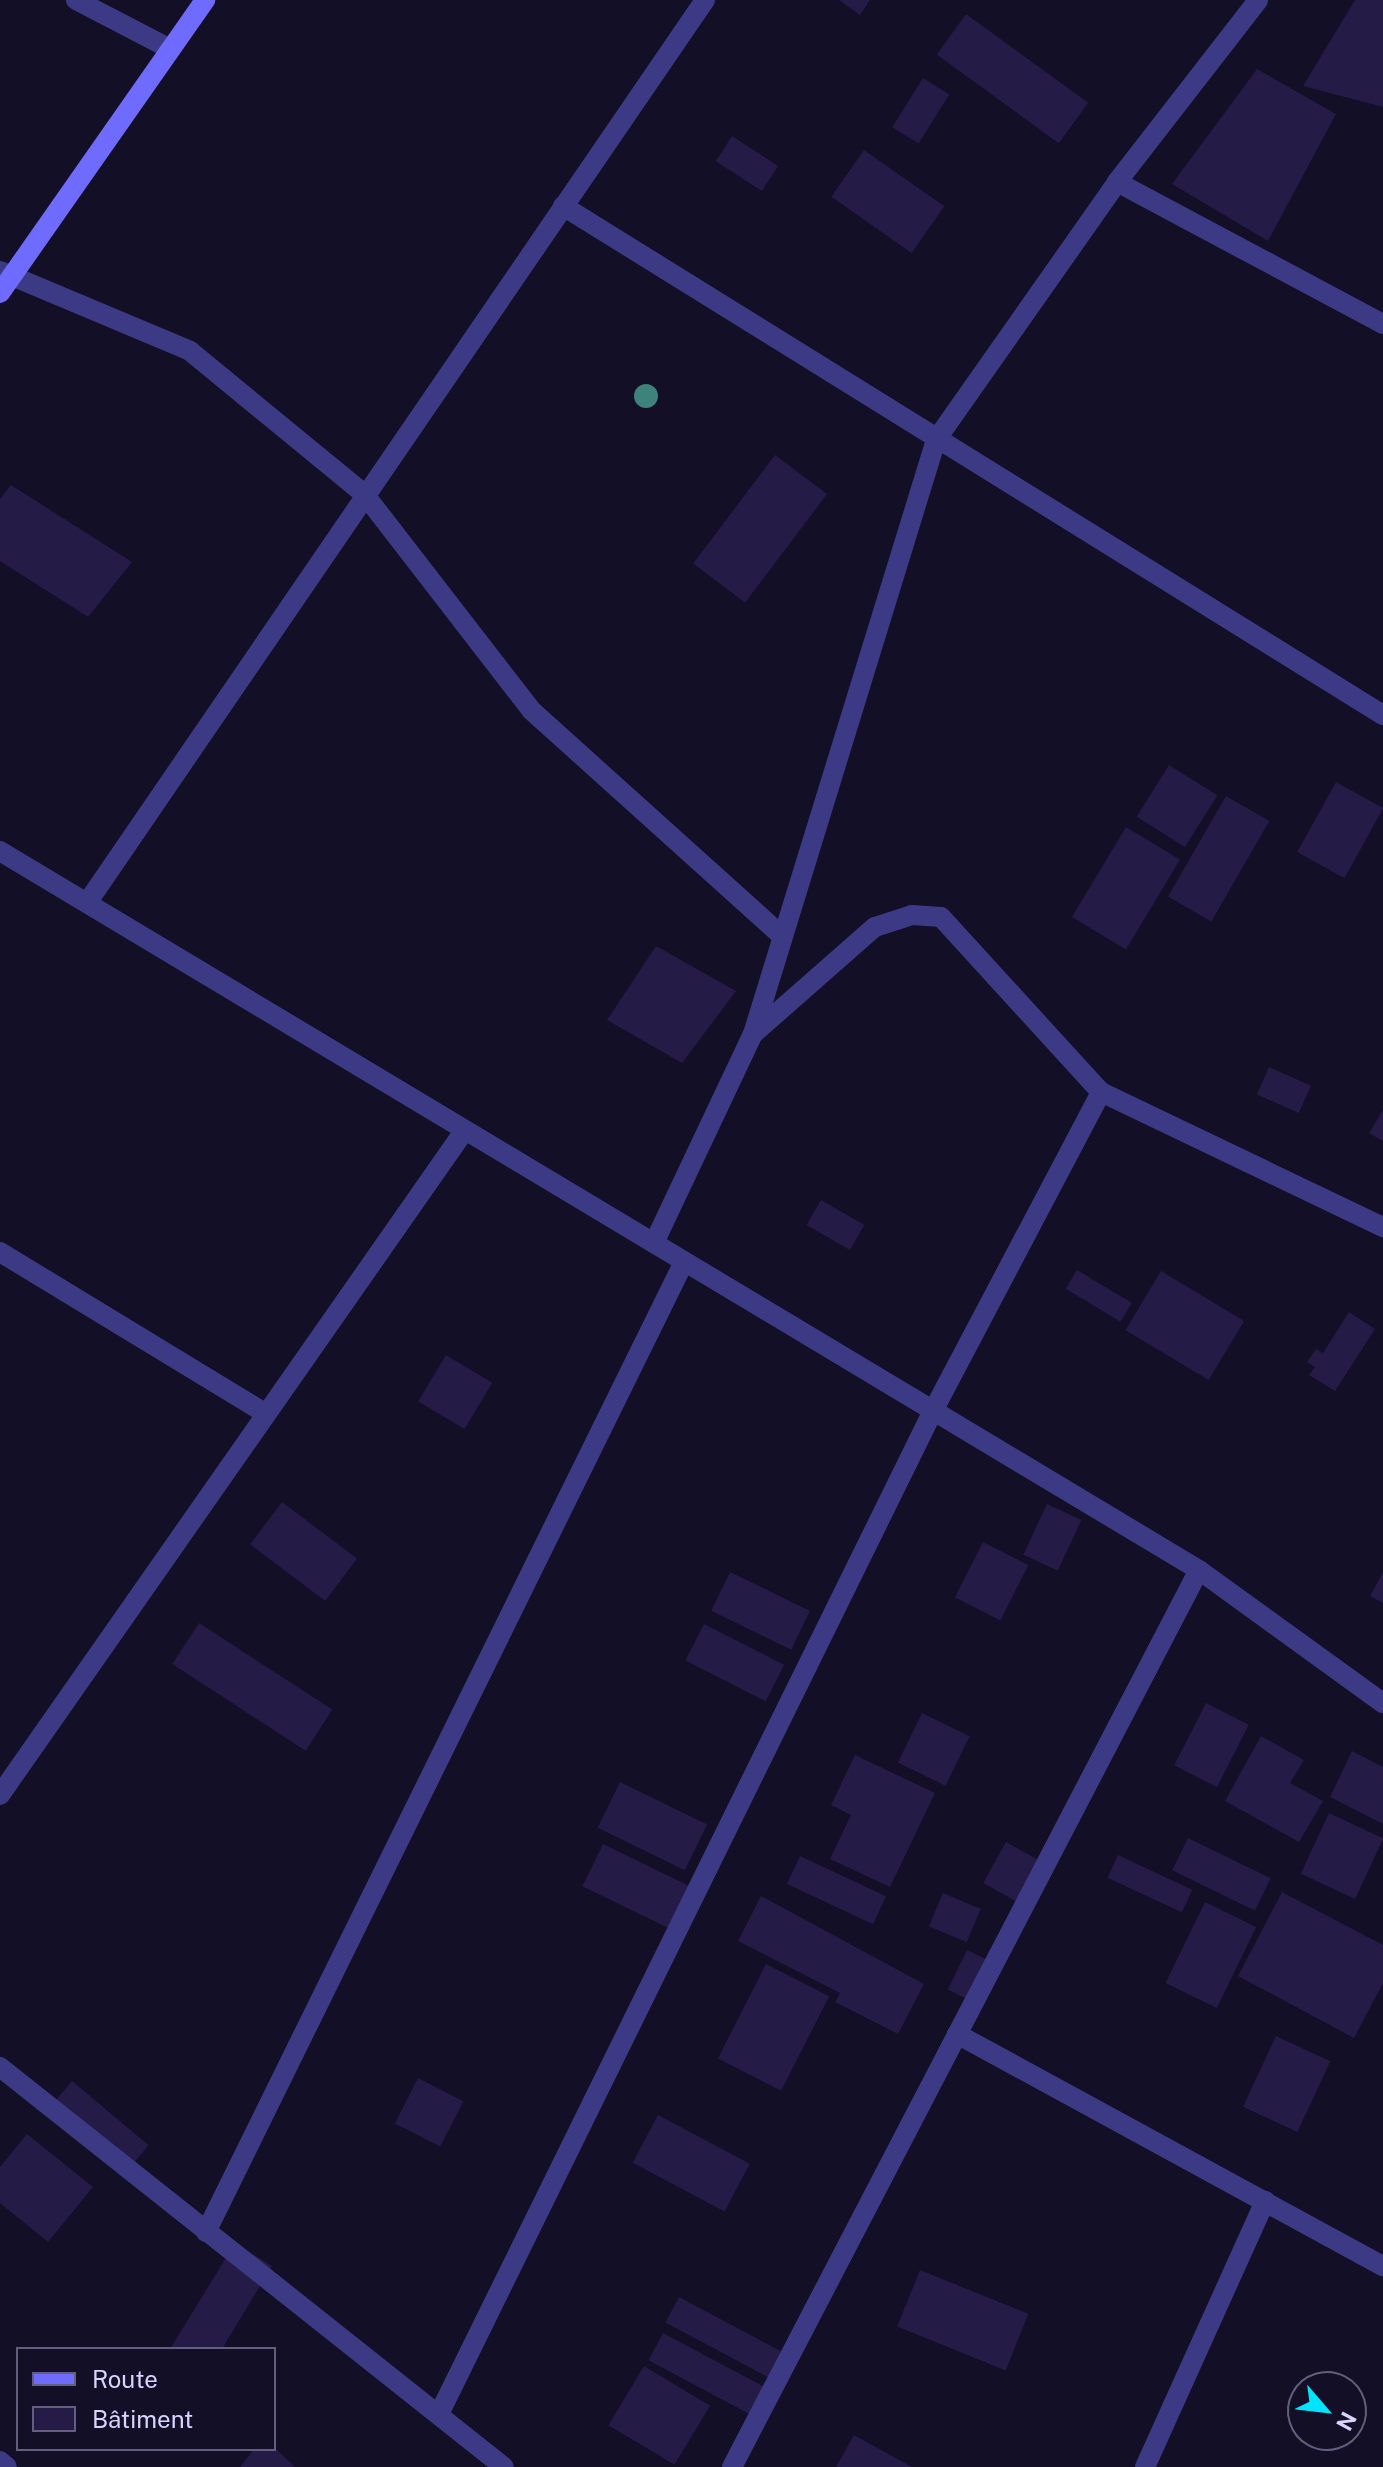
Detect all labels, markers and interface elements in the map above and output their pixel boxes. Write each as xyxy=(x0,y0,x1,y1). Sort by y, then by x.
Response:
legend xyxy=(16,2347,276,2451)
text: Route xyxy=(92,2365,158,2393)
north arrow xyxy=(1287,2371,1367,2451)
text: Bâtiment xyxy=(92,2405,193,2433)
text: N xyxy=(1331,2408,1362,2435)

